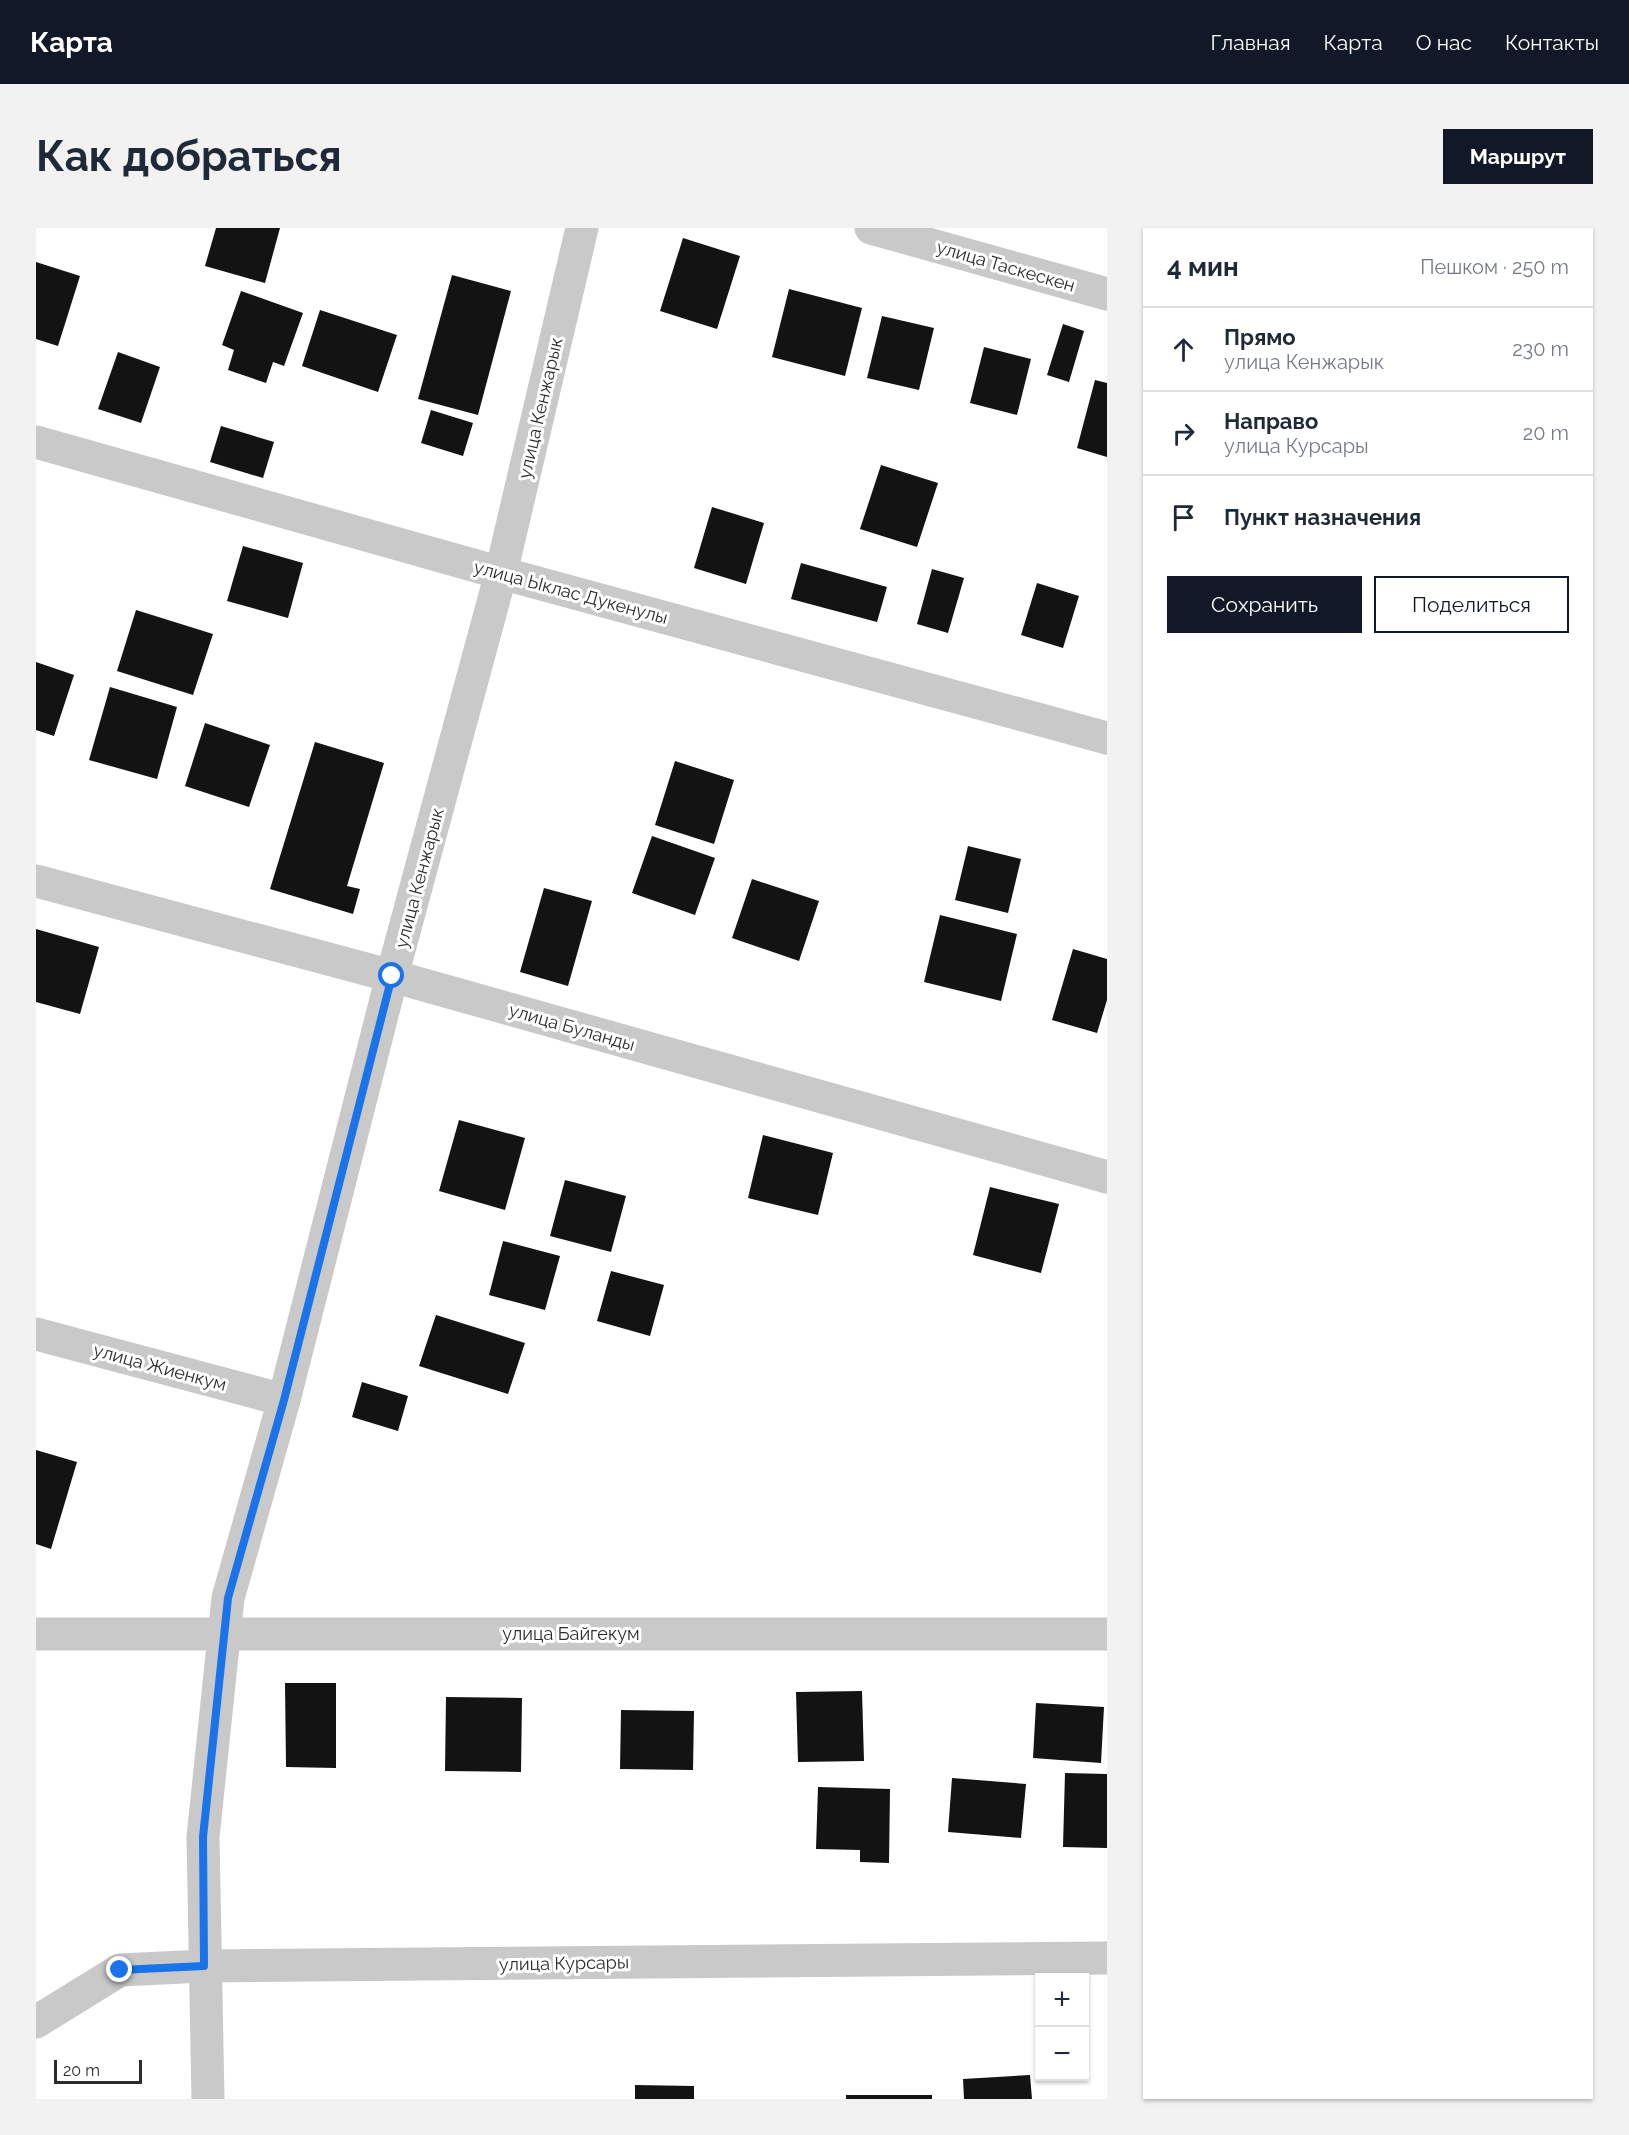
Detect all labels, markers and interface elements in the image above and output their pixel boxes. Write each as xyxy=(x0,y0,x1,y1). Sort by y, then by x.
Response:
text: Карта xyxy=(30,26,113,59)
text: Главная xyxy=(1211,30,1291,55)
text: Карта xyxy=(1324,30,1383,55)
text: О нас xyxy=(1416,30,1472,55)
text: Контакты xyxy=(1505,30,1599,55)
button: Маршрут xyxy=(1443,129,1593,184)
text: Как добраться xyxy=(36,132,342,181)
street label: улица Таскескен xyxy=(934,236,1078,296)
text: 4 мин xyxy=(1167,252,1239,282)
text: Пешком · 250 m xyxy=(1420,255,1569,279)
text: Прямо xyxy=(1224,324,1296,350)
icon: ahead xyxy=(1167,333,1200,366)
street label: улица Кенжарык xyxy=(514,335,566,481)
text: 230 m xyxy=(1512,337,1569,361)
text: улица Кенжарык xyxy=(1224,350,1384,374)
text: Направо xyxy=(1224,408,1318,434)
icon: right xyxy=(1167,417,1200,450)
text: 20 m xyxy=(1523,421,1569,445)
text: улица Курсары xyxy=(1224,434,1369,458)
icon: arrive xyxy=(1167,501,1200,534)
text: Пункт назначения xyxy=(1224,504,1421,530)
street label: улица Ыклас Дукенулы xyxy=(472,556,670,628)
button: Сохранить xyxy=(1167,576,1362,633)
button: Поделиться xyxy=(1374,576,1569,633)
street label: улица Кенжарык xyxy=(390,806,448,950)
route start xyxy=(378,962,404,988)
street label: улица Буланды xyxy=(507,999,637,1055)
street label: улица Жиенкум xyxy=(91,1339,229,1395)
street label: улица Байгекум xyxy=(502,1623,640,1644)
street label: улица Курсары xyxy=(499,1951,629,1975)
route end xyxy=(106,1956,132,1982)
map controls xyxy=(1035,1973,1089,2081)
button: + xyxy=(1035,1973,1089,2027)
button: − xyxy=(1035,2027,1089,2081)
scale bar xyxy=(54,2057,142,2084)
text: 20 m xyxy=(63,2061,100,2080)

